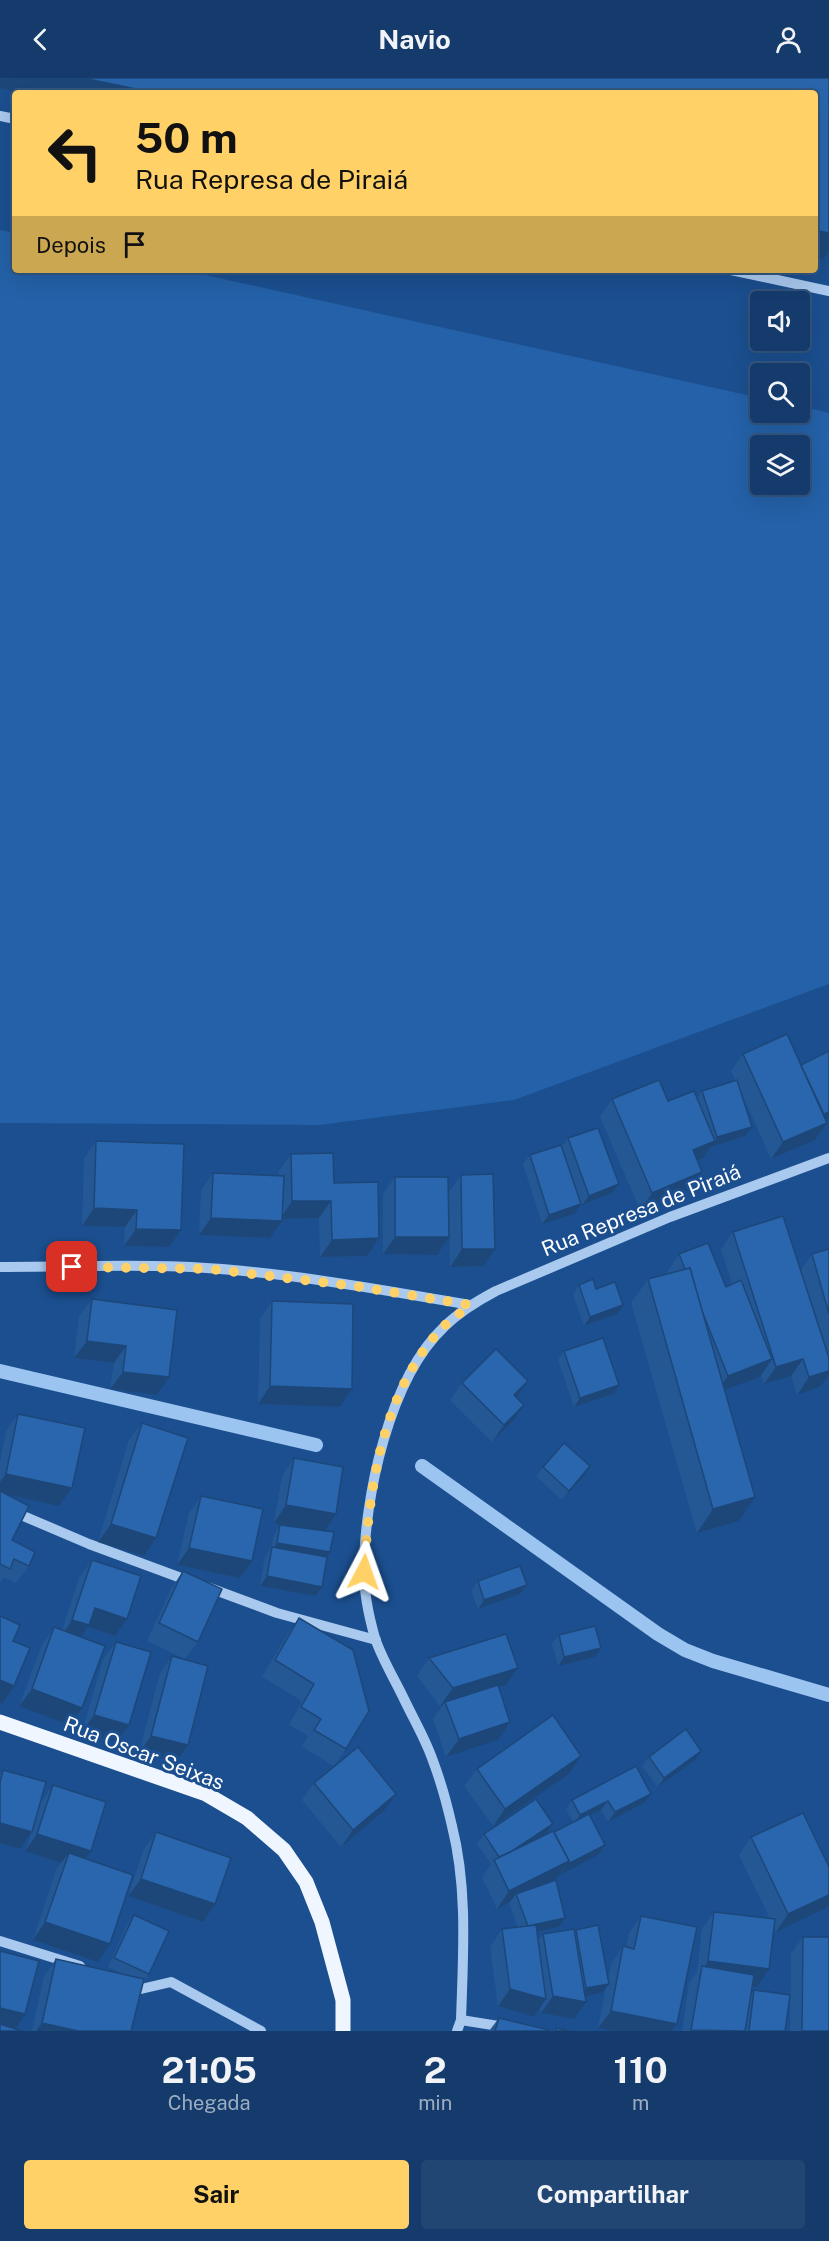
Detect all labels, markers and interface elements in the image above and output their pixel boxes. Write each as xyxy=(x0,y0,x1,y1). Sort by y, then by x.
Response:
icon: back xyxy=(24,23,57,56)
text: Navio xyxy=(378,23,451,55)
icon: person xyxy=(772,23,805,56)
text: 50 m xyxy=(135,113,238,162)
icon: left xyxy=(36,114,114,192)
text: Rua Represa de Piraiá xyxy=(135,163,408,195)
icon: arrive xyxy=(118,228,151,261)
text: Depois xyxy=(36,232,106,258)
map controls xyxy=(750,291,810,495)
button: sound xyxy=(750,291,810,351)
button: search xyxy=(750,363,810,423)
button: layers xyxy=(750,435,810,495)
street label: Rua Represa de Piraiá xyxy=(538,1159,744,1261)
pin xyxy=(46,1241,97,1292)
icon: arrive xyxy=(55,1250,88,1283)
position arrow xyxy=(332,1540,396,1604)
street label: Rua Oscar Seixas xyxy=(60,1711,228,1795)
text: 21:05 xyxy=(161,2049,257,2091)
text: 2 xyxy=(424,2049,447,2091)
text: 110 xyxy=(614,2049,668,2091)
text: Chegada xyxy=(168,2091,251,2115)
text: min xyxy=(418,2091,452,2115)
text: m xyxy=(632,2091,649,2115)
button: Sair xyxy=(24,2160,409,2229)
button: Compartilhar xyxy=(421,2160,805,2229)

